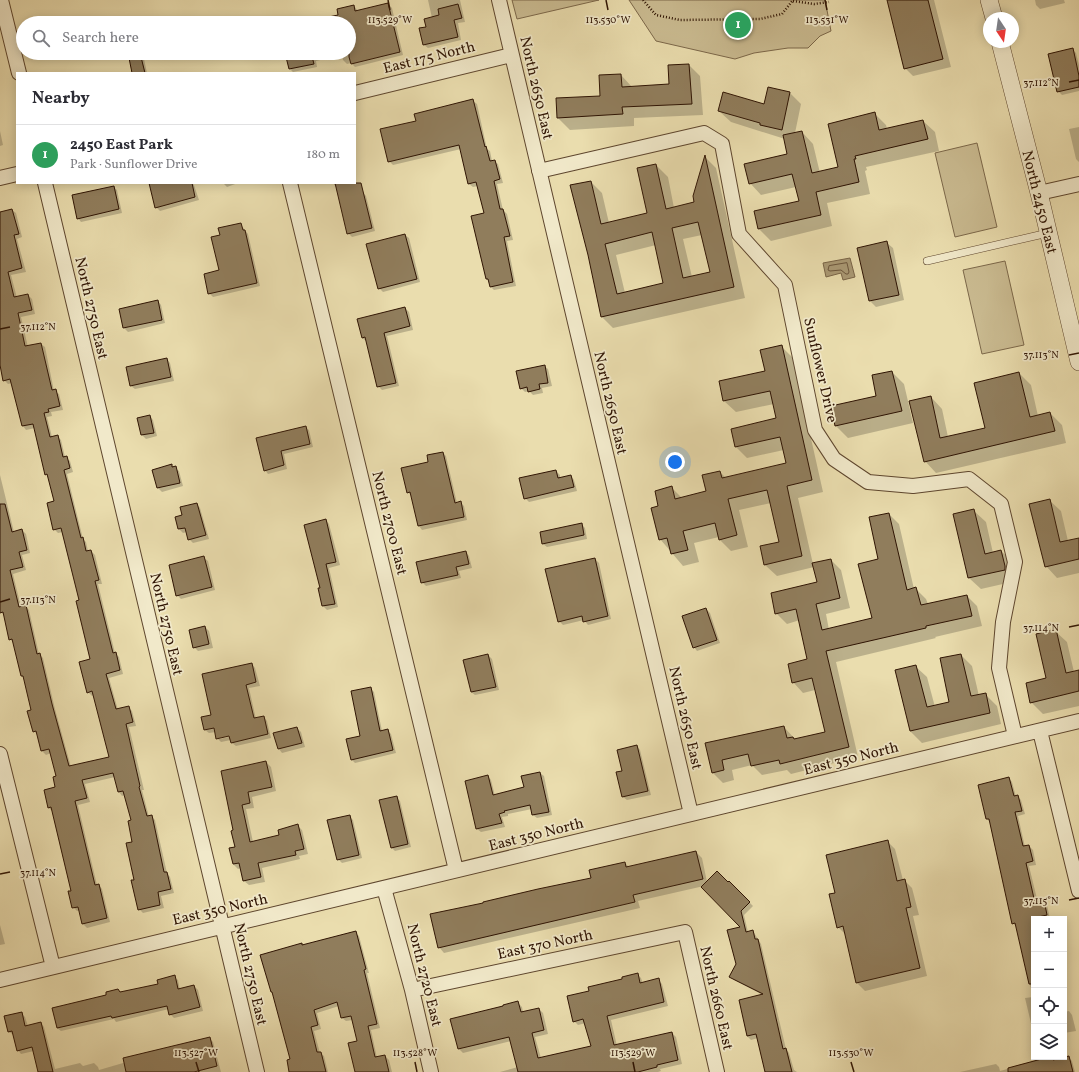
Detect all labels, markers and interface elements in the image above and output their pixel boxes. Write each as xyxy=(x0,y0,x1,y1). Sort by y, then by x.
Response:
pin: 1 xyxy=(725,10,751,40)
north arrow xyxy=(983,12,1019,48)
text: 113.529°W xyxy=(368,13,412,27)
text: 113.530°W xyxy=(586,13,630,27)
text: 113.531°W xyxy=(805,13,849,27)
search box xyxy=(16,16,356,60)
icon: search xyxy=(30,27,52,49)
text: Search here xyxy=(62,28,139,49)
street label: North 2650 East xyxy=(513,35,558,142)
street label: East 175 North xyxy=(381,37,478,80)
text: 37.112°N xyxy=(1023,76,1059,90)
text: Nearby xyxy=(32,87,90,110)
text: 2450 East Park xyxy=(70,135,173,156)
text: 1 xyxy=(42,146,48,164)
text: 180 m xyxy=(306,146,340,164)
street label: North 2450 East xyxy=(1016,148,1062,256)
text: Park · Sunflower Drive xyxy=(70,156,197,174)
street label: North 2750 East xyxy=(69,255,113,362)
street label: Sunflower Drive xyxy=(797,316,842,425)
text: 37.112°N xyxy=(20,320,56,334)
text: 37.113°N xyxy=(1023,348,1059,362)
street label: North 2650 East xyxy=(587,350,632,457)
your location xyxy=(665,452,685,472)
street label: North 2700 East xyxy=(365,469,412,578)
street label: North 2750 East xyxy=(144,571,188,678)
text: 37.113°N xyxy=(20,593,56,607)
text: 37.114°N xyxy=(1023,621,1060,635)
street label: North 2650 East xyxy=(662,665,707,772)
street label: East 350 North xyxy=(802,737,901,781)
street label: East 350 North xyxy=(487,813,586,857)
text: 37.114°N xyxy=(20,866,57,880)
street label: East 350 North xyxy=(171,889,270,932)
text: 37.115°N xyxy=(1023,894,1059,908)
map controls xyxy=(1031,916,1067,1060)
button: + xyxy=(1031,916,1067,952)
street label: North 2750 East xyxy=(228,921,272,1028)
street label: North 2720 East xyxy=(401,922,446,1029)
street label: East 370 North xyxy=(496,925,595,966)
street label: North 2660 East xyxy=(693,944,738,1052)
button: − xyxy=(1031,952,1067,988)
button: locate xyxy=(1031,988,1067,1024)
button: layers xyxy=(1031,1024,1067,1060)
text: 113.527°W xyxy=(174,1046,218,1060)
text: 113.528°W xyxy=(393,1046,437,1060)
text: 113.529°W xyxy=(611,1046,655,1060)
text: 113.530°W xyxy=(829,1046,873,1060)

